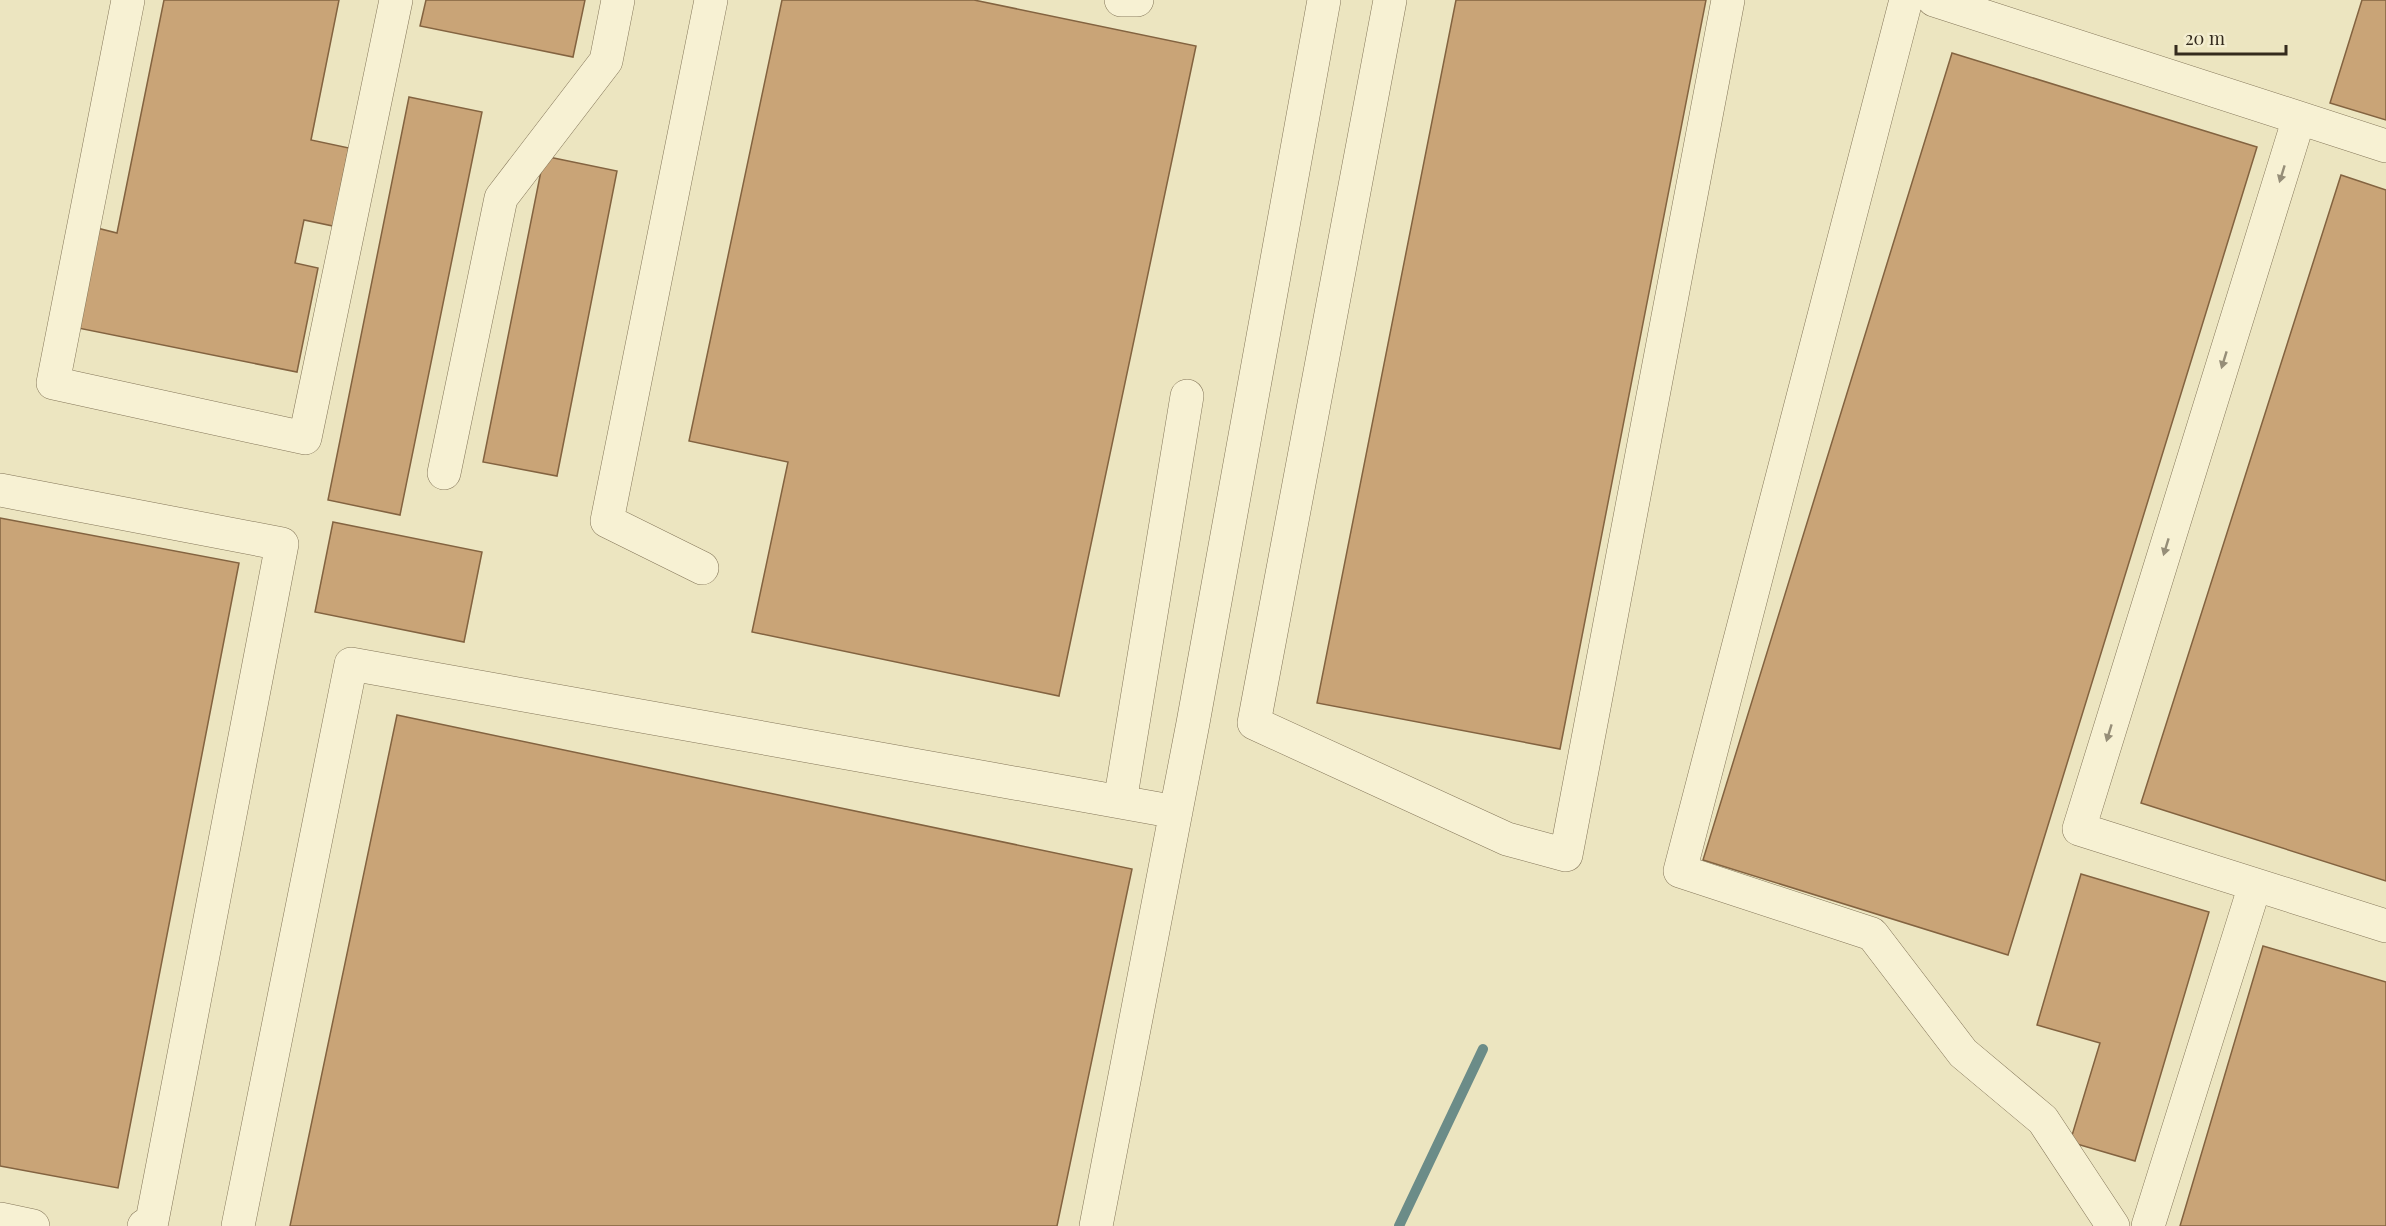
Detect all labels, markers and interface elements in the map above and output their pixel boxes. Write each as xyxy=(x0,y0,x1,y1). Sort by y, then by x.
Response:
scale bar xyxy=(2176,18,2286,56)
text: 20 m xyxy=(2185,26,2225,50)
one-way arrow xyxy=(2277,165,2286,183)
one-way arrow xyxy=(2219,351,2228,369)
one-way arrow xyxy=(2161,538,2170,556)
one-way arrow xyxy=(2103,724,2113,742)

